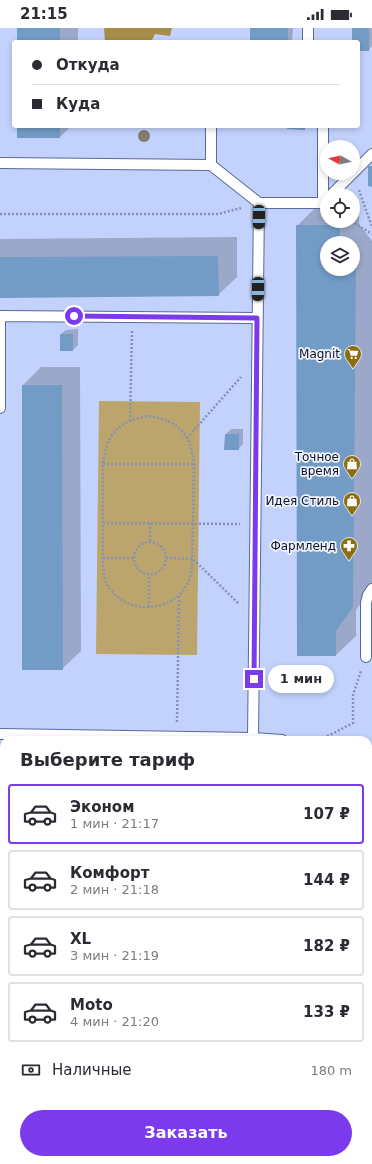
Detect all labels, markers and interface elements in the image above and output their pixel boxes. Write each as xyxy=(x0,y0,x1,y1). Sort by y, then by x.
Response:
text: 21:15 xyxy=(20,5,68,23)
text: Откуда xyxy=(56,56,120,74)
text: Куда xyxy=(56,95,100,113)
north arrow xyxy=(320,140,360,180)
map controls xyxy=(320,140,360,276)
button: locate xyxy=(320,188,360,228)
car xyxy=(253,205,265,229)
button: layers xyxy=(320,236,360,276)
car xyxy=(252,277,264,301)
route start xyxy=(65,307,83,325)
supermarket icon: Magnit xyxy=(343,344,363,369)
place label: Magnit xyxy=(299,347,340,361)
place label: Точное время xyxy=(294,450,339,478)
shop icon: Точное время xyxy=(342,454,362,479)
shop icon: Идея Стиль xyxy=(342,491,362,516)
place label: Идея Стиль xyxy=(265,494,339,508)
pharmacy icon: Фармленд xyxy=(339,536,359,561)
place label: Фармленд xyxy=(270,539,336,553)
callout: 1 мин xyxy=(268,665,334,693)
route end xyxy=(245,670,263,688)
text: 1 мин xyxy=(280,671,322,686)
text: Выберите тариф xyxy=(20,749,195,770)
icon: car xyxy=(22,796,58,832)
text: Эконом xyxy=(70,798,134,816)
text: 107 ₽ xyxy=(303,805,350,823)
text: 1 мин · 21:17 xyxy=(70,816,159,831)
icon: car xyxy=(22,862,58,898)
text: Комфорт xyxy=(70,864,149,882)
text: 144 ₽ xyxy=(303,871,350,889)
text: 2 мин · 21:18 xyxy=(70,882,159,897)
icon: car xyxy=(22,928,58,964)
text: XL xyxy=(70,930,91,948)
text: 182 ₽ xyxy=(303,937,350,955)
text: 3 мин · 21:19 xyxy=(70,948,159,963)
icon: car xyxy=(22,994,58,1030)
text: Moto xyxy=(70,996,113,1014)
text: 133 ₽ xyxy=(303,1003,350,1021)
text: 4 мин · 21:20 xyxy=(70,1014,159,1029)
icon: cash xyxy=(20,1059,42,1081)
text: Наличные xyxy=(52,1061,132,1079)
text: 180 m xyxy=(310,1063,352,1078)
button: Заказать xyxy=(20,1110,352,1156)

